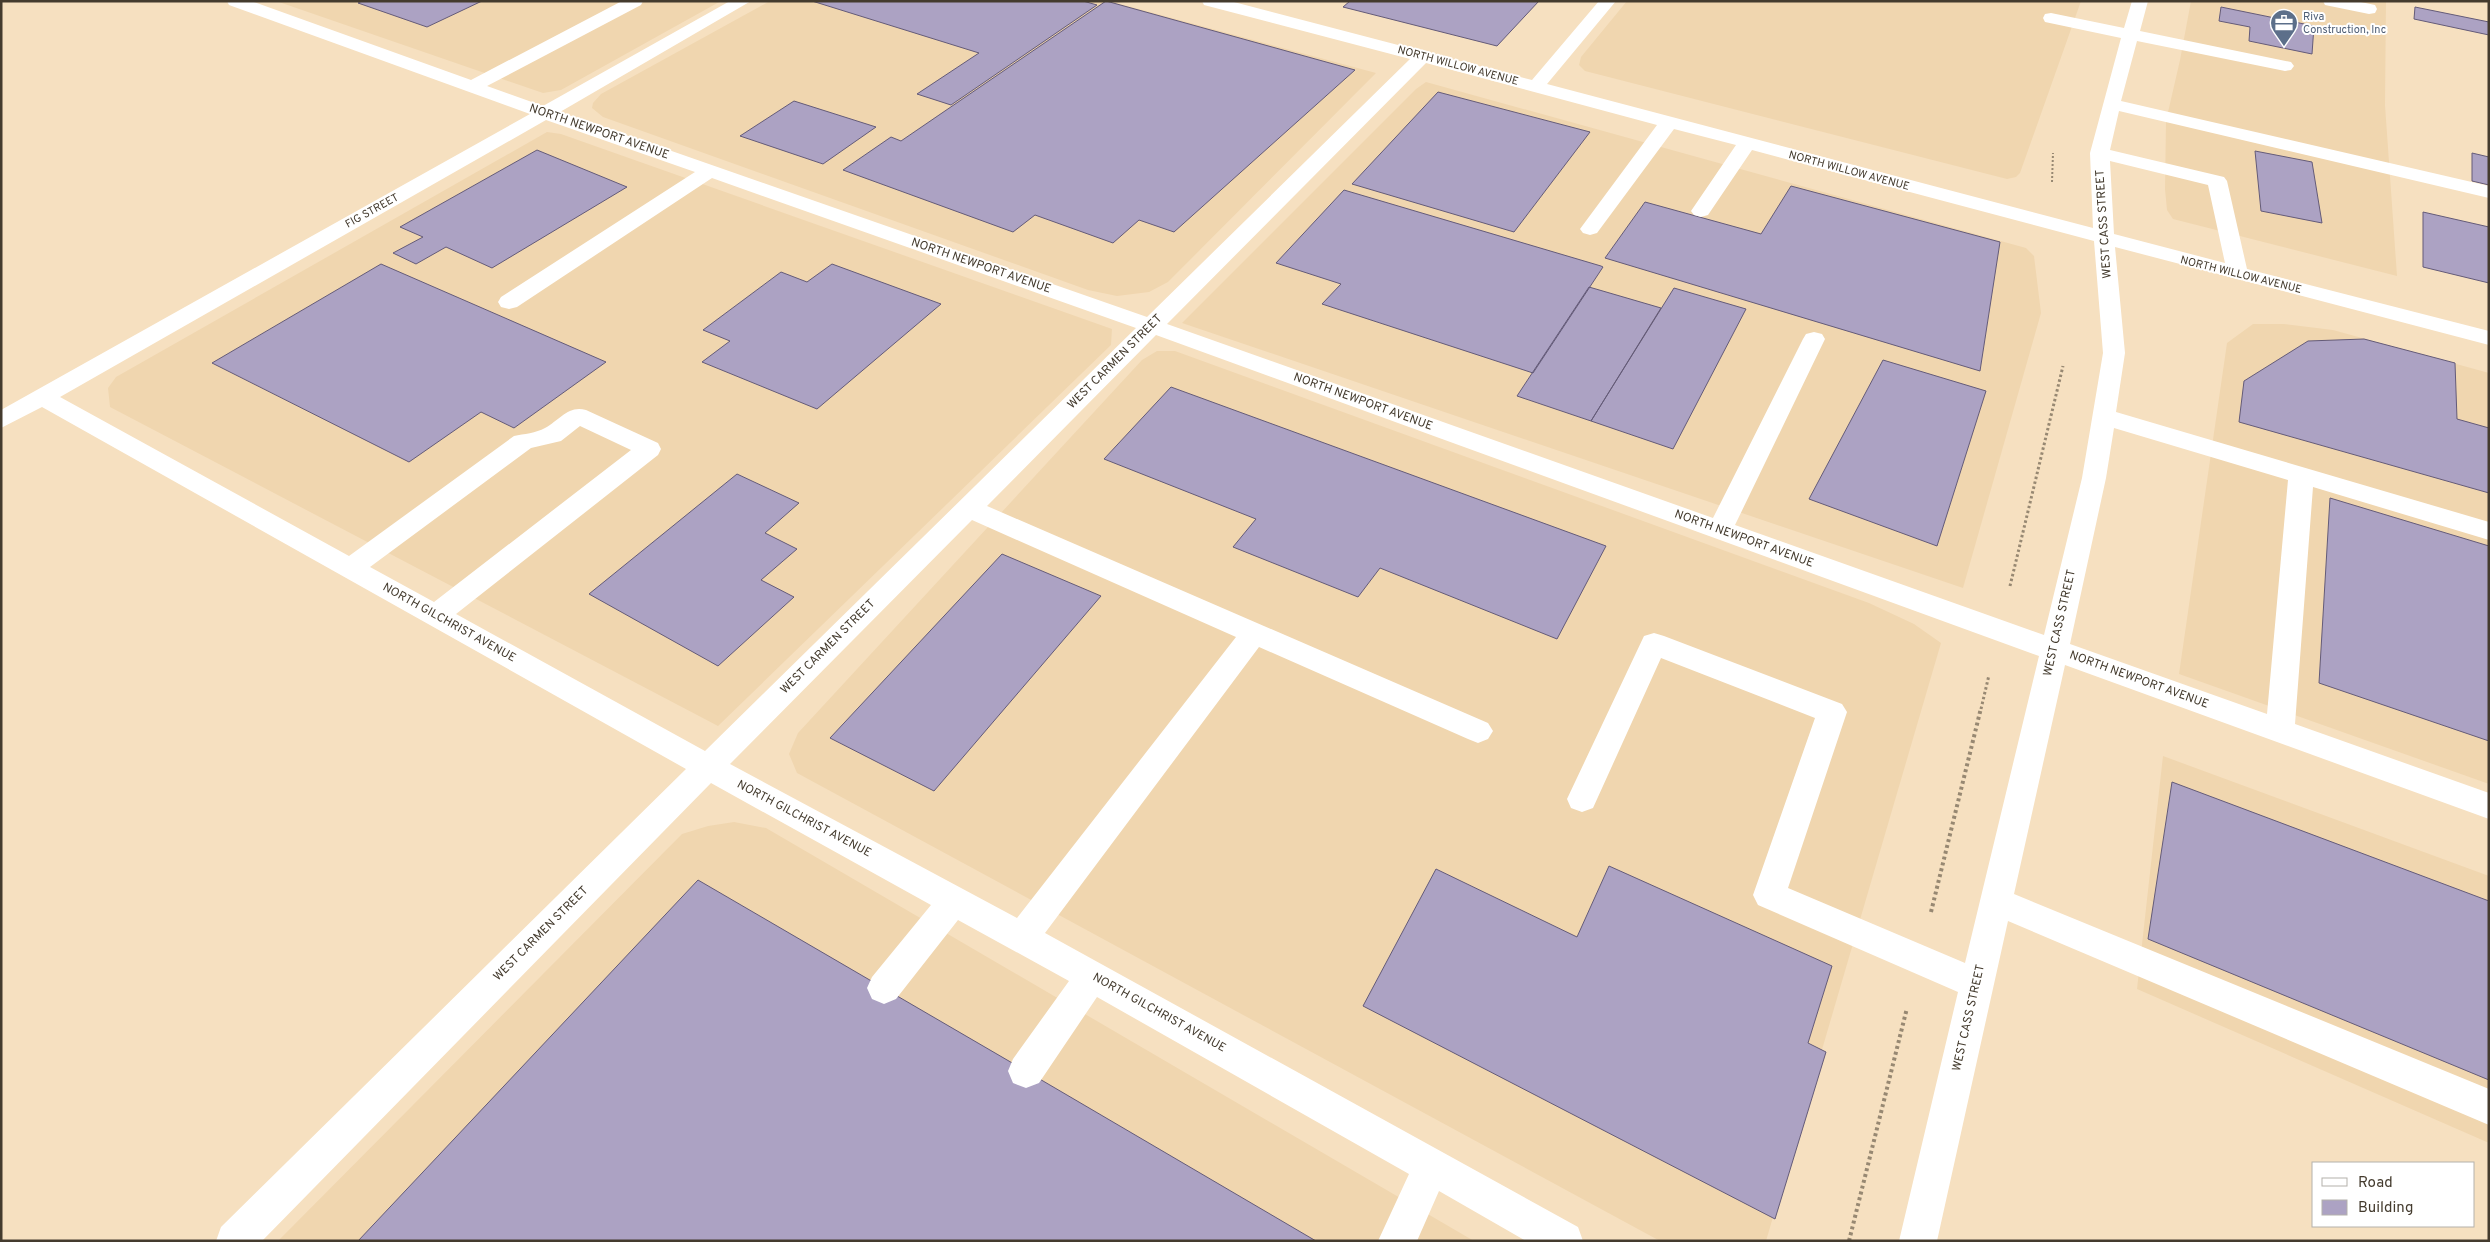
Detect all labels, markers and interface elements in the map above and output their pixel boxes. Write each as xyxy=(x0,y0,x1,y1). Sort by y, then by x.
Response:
office icon: Riva Construction, Inc xyxy=(2269,8,2299,47)
place label: Riva Construction, Inc xyxy=(2303,10,2386,37)
street label: NORTH WILLOW AVENUE xyxy=(1396,43,1520,89)
street label: NORTH NEWPORT AVENUE xyxy=(527,100,671,164)
street label: NORTH WILLOW AVENUE xyxy=(1787,148,1911,194)
street label: WEST CASS STREET xyxy=(2092,169,2116,279)
street label: FIG STREET xyxy=(343,191,401,231)
street label: NORTH NEWPORT AVENUE xyxy=(909,234,1053,298)
street label: NORTH WILLOW AVENUE xyxy=(2179,253,2303,297)
street label: WEST CARMEN STREET xyxy=(1064,311,1166,413)
street label: NORTH NEWPORT AVENUE xyxy=(1291,369,1435,435)
street label: NORTH NEWPORT AVENUE xyxy=(1672,506,1816,572)
street label: WEST CASS STREET xyxy=(2040,568,2080,678)
street label: NORTH GILCHRIST AVENUE xyxy=(379,580,519,666)
street label: WEST CARMEN STREET xyxy=(777,596,879,698)
street label: NORTH NEWPORT AVENUE xyxy=(2067,647,2211,713)
street label: NORTH GILCHRIST AVENUE xyxy=(734,777,874,861)
street label: WEST CARMEN STREET xyxy=(490,883,592,985)
street label: WEST CASS STREET xyxy=(1949,963,1989,1073)
street label: NORTH GILCHRIST AVENUE xyxy=(1089,970,1229,1056)
legend xyxy=(2312,1162,2475,1227)
text: Road xyxy=(2358,1174,2393,1193)
text: Building xyxy=(2358,1199,2413,1218)

